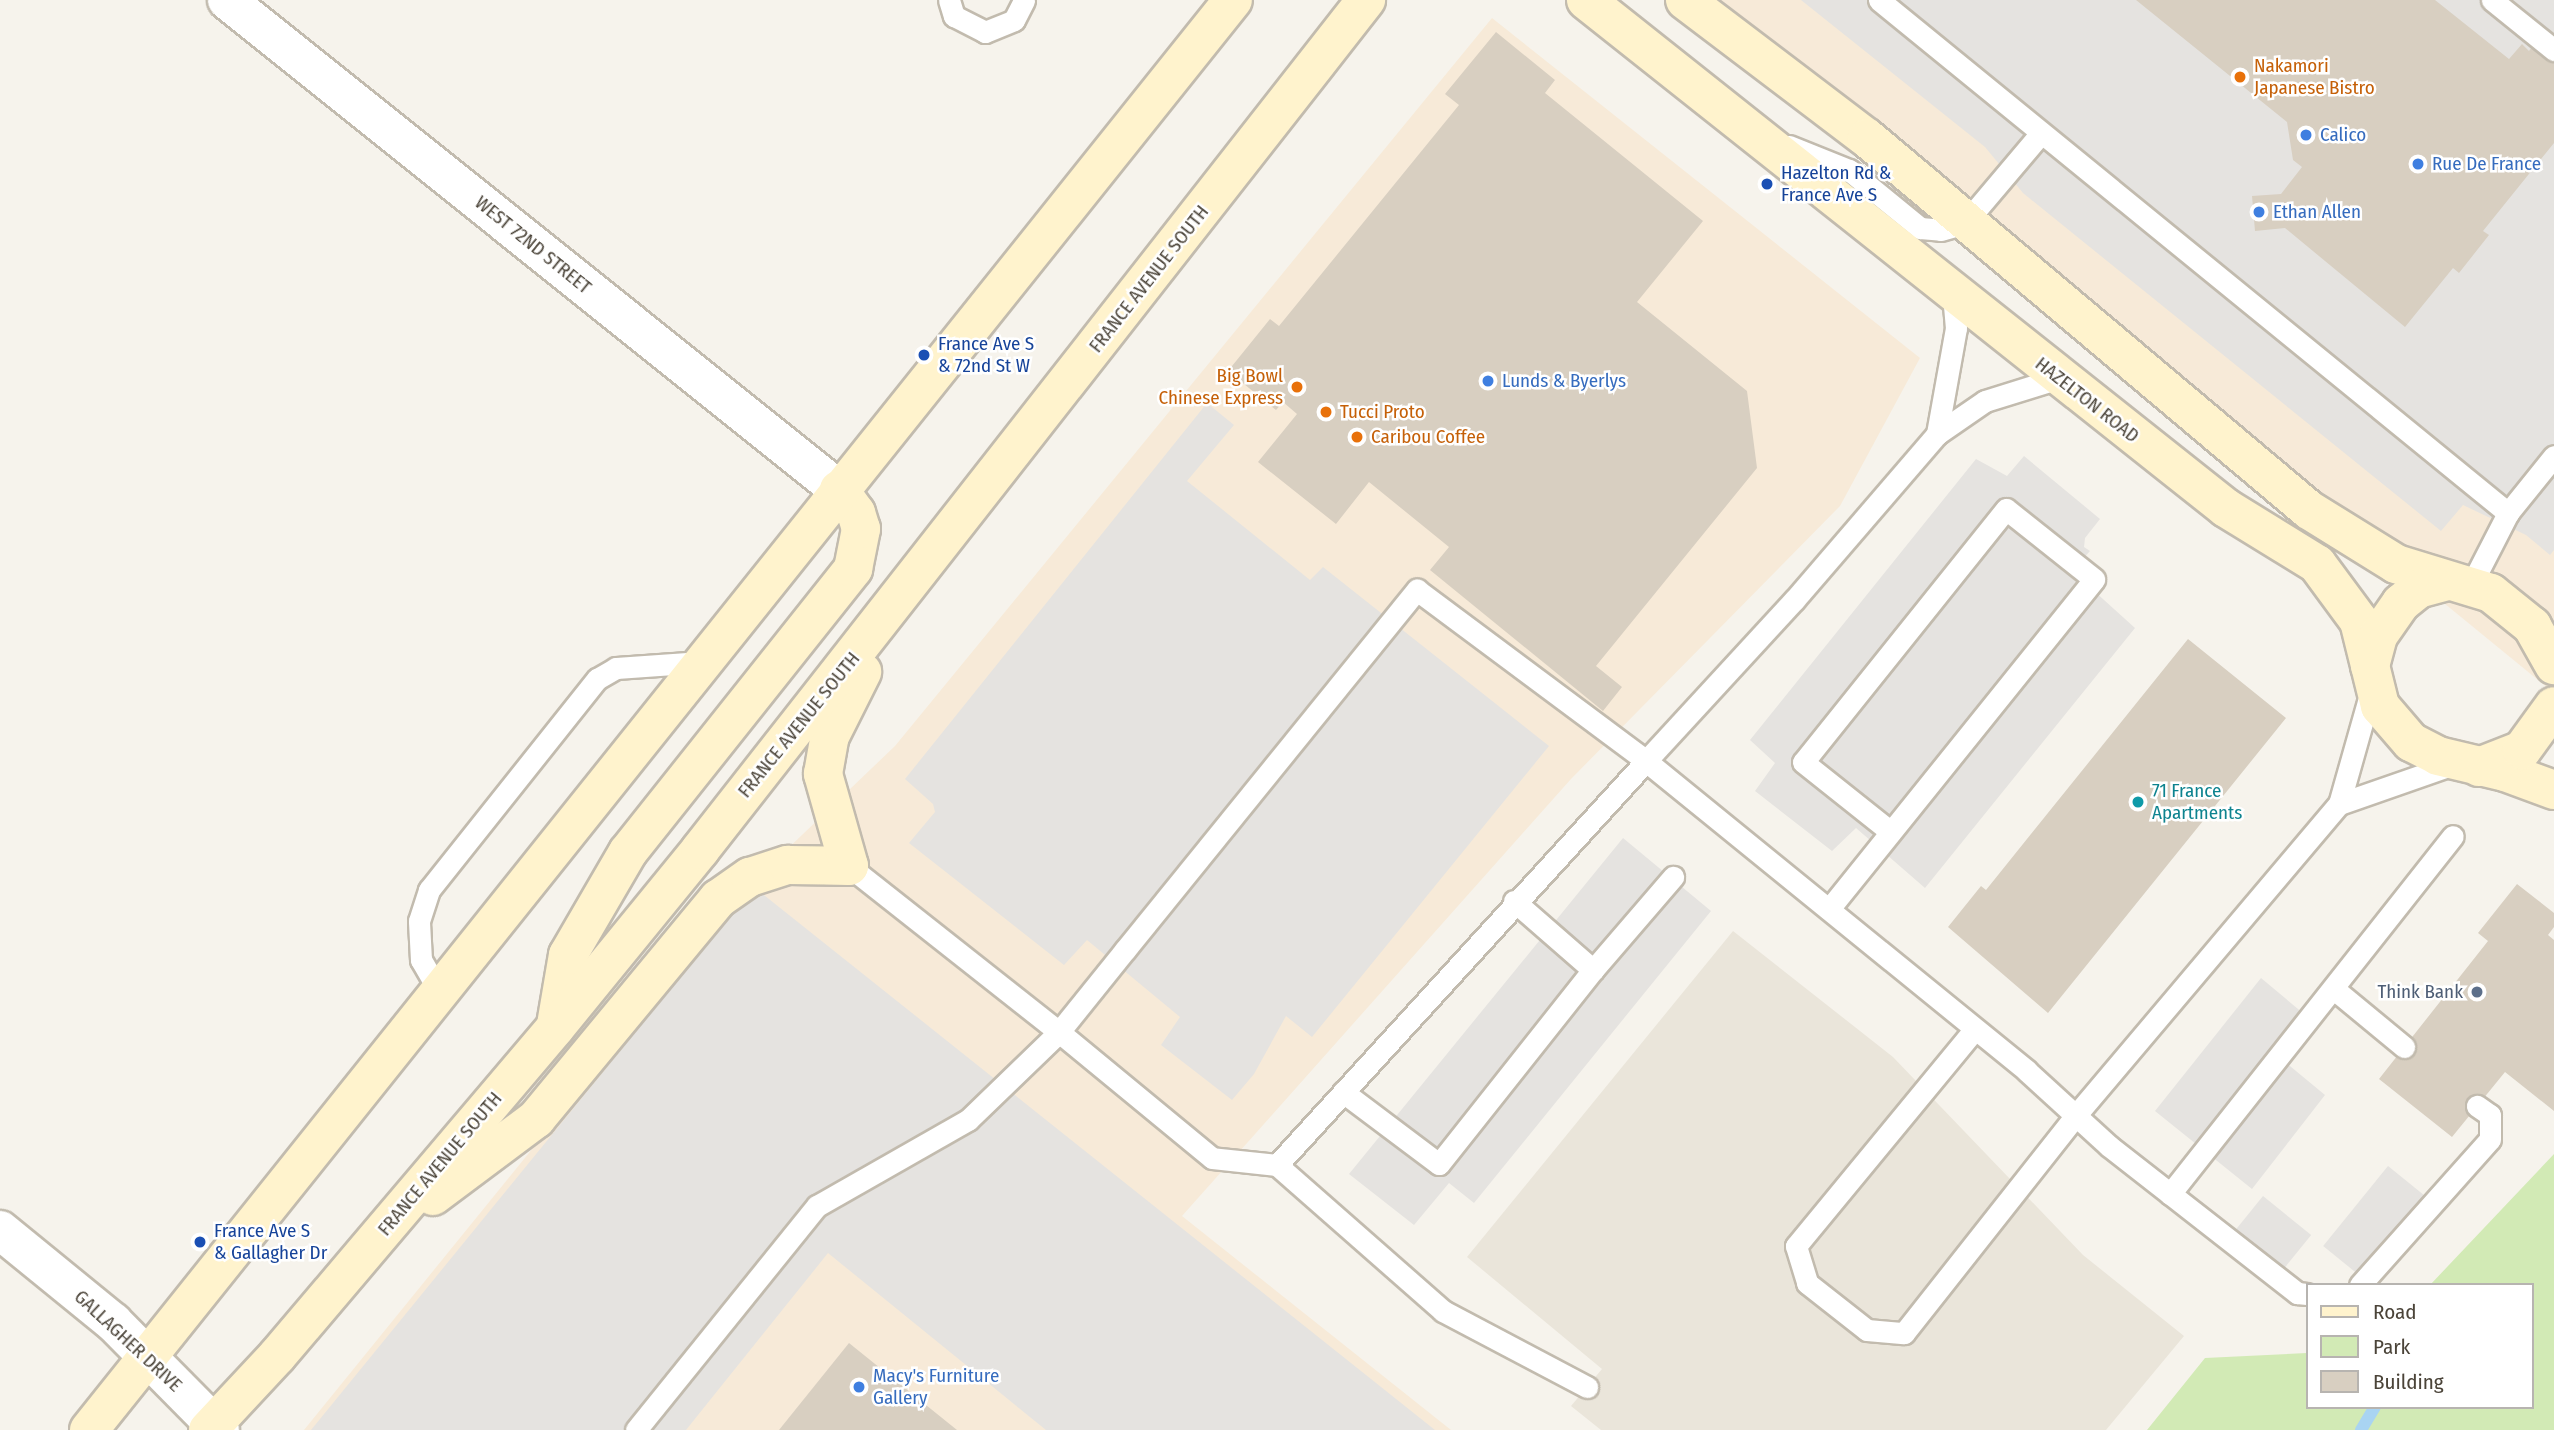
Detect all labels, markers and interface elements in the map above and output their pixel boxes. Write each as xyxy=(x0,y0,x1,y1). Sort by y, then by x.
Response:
place label: Nakamori Japanese Bistro xyxy=(2254,55,2375,99)
marker: Nakamori Japanese Bistro xyxy=(2232,69,2248,85)
place label: Calico xyxy=(2320,124,2366,146)
marker: Calico xyxy=(2298,127,2314,143)
place label: Rue De France xyxy=(2432,153,2541,175)
marker: Rue De France xyxy=(2410,156,2426,172)
place label: Hazelton Rd & France Ave S xyxy=(1781,162,1891,206)
marker: Hazelton Rd & France Ave S xyxy=(1759,176,1775,192)
street label: WEST 72ND STREET xyxy=(470,191,596,299)
street label: FRANCE AVENUE SOUTH xyxy=(1084,201,1214,357)
place label: Ethan Allen xyxy=(2273,201,2361,223)
marker: Ethan Allen xyxy=(2251,204,2267,220)
place label: France Ave S & 72nd St W xyxy=(938,333,1034,377)
marker: France Ave S & 72nd St W xyxy=(916,347,932,363)
street label: HAZELTON ROAD xyxy=(2031,352,2143,448)
place label: Big Bowl Chinese Express xyxy=(1159,365,1283,409)
place label: Lunds & Byerlys xyxy=(1502,370,1626,392)
marker: Lunds & Byerlys xyxy=(1480,373,1496,389)
marker: Big Bowl Chinese Express xyxy=(1289,379,1305,395)
place label: Tucci Proto xyxy=(1340,401,1425,423)
marker: Tucci Proto xyxy=(1318,404,1334,420)
place label: Caribou Coffee xyxy=(1371,426,1485,448)
marker: Caribou Coffee xyxy=(1349,429,1365,445)
street label: FRANCE AVENUE SOUTH xyxy=(733,648,865,802)
place label: 71 France Apartments xyxy=(2152,780,2242,824)
marker: 71 France Apartments xyxy=(2130,794,2146,810)
place label: Think Bank xyxy=(2378,981,2463,1003)
marker: Think Bank xyxy=(2469,984,2485,1000)
street label: FRANCE AVENUE SOUTH xyxy=(373,1088,507,1240)
place label: France Ave S & Gallagher Dr xyxy=(214,1220,327,1264)
marker: France Ave S & Gallagher Dr xyxy=(192,1234,208,1250)
legend xyxy=(2306,1283,2533,1409)
street label: GALLAGHER DRIVE xyxy=(70,1285,186,1397)
text: Road xyxy=(2373,1299,2417,1325)
text: Park xyxy=(2373,1334,2410,1360)
place label: Macy's Furniture Gallery xyxy=(873,1365,999,1409)
text: Building xyxy=(2373,1369,2444,1395)
marker: Macy's Furniture Gallery xyxy=(851,1379,867,1395)

